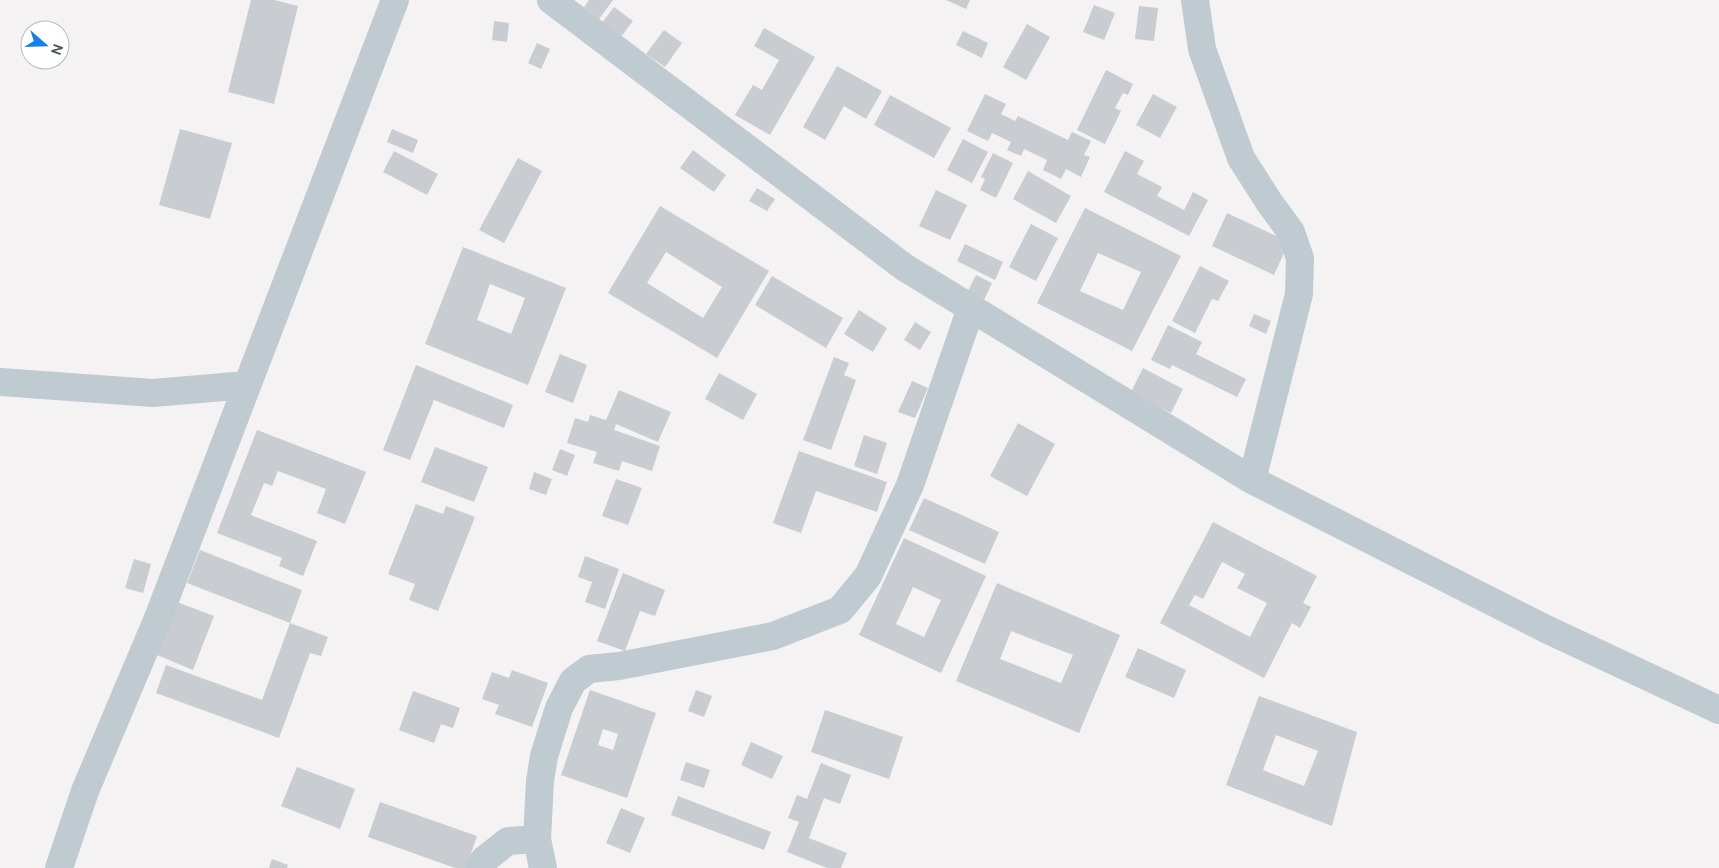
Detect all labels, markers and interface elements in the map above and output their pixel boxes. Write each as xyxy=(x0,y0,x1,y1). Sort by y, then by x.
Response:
north arrow xyxy=(20,20,70,70)
text: N xyxy=(47,42,67,57)

